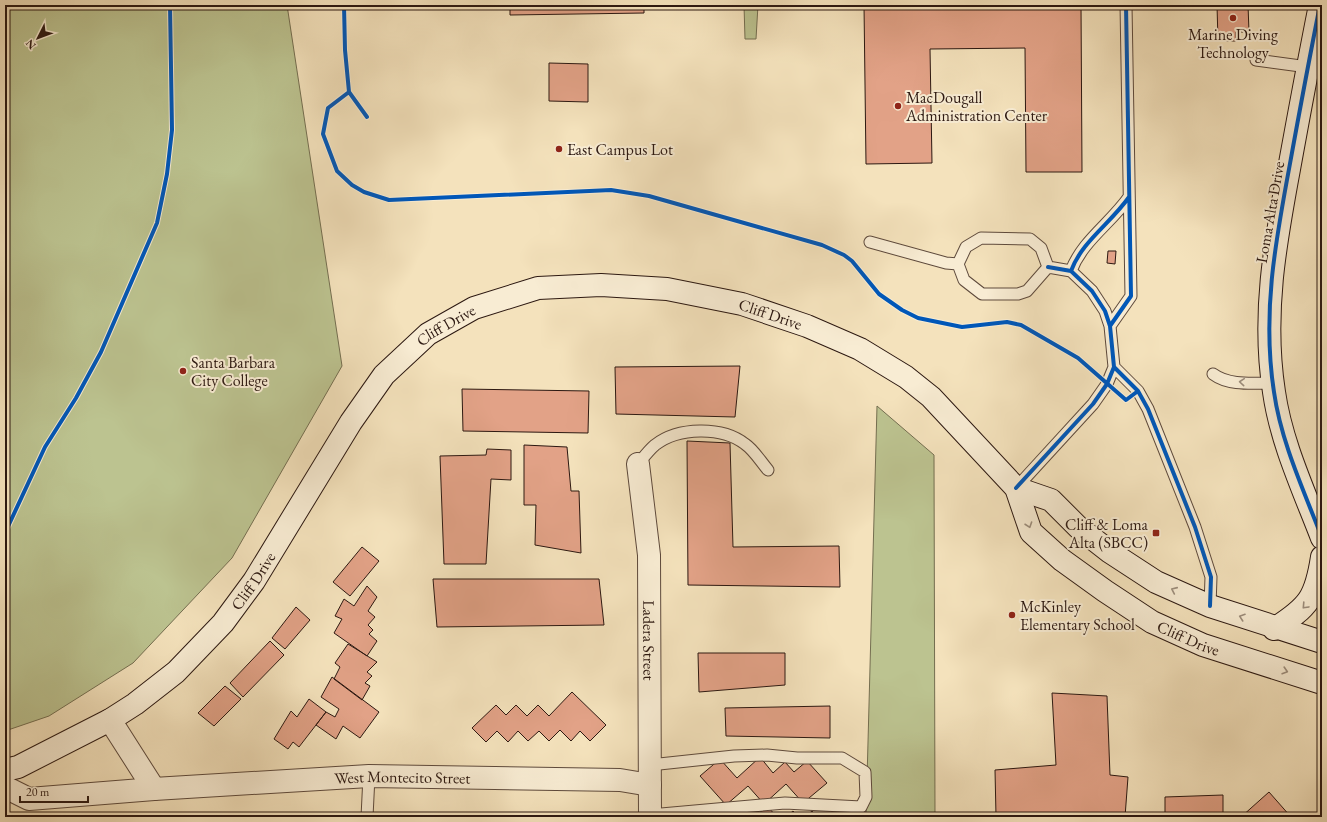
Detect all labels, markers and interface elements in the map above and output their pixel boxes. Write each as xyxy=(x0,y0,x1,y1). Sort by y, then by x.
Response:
marker: Marine Diving Technology xyxy=(1228,13,1238,23)
north arrow xyxy=(18,18,58,58)
place label: Marine Diving Technology xyxy=(1188,24,1279,63)
text: N xyxy=(22,37,39,53)
place label: MacDougall Administration Center xyxy=(905,87,1048,126)
marker: MacDougall Administration Center xyxy=(893,101,903,111)
place label: East Campus Lot xyxy=(567,139,673,160)
marker: East Campus Lot xyxy=(554,144,564,154)
street label: Loma Alta Drive xyxy=(1251,159,1289,265)
street label: Cliff Drive xyxy=(736,293,805,334)
street label: Cliff Drive xyxy=(411,299,479,351)
place label: Santa Barbara City College xyxy=(191,352,276,391)
marker: Santa Barbara City College xyxy=(178,366,188,376)
one-way arrow xyxy=(1239,378,1245,387)
place label: Cliff & Loma Alta (SBCC) xyxy=(1065,514,1149,553)
one-way arrow xyxy=(1024,521,1032,528)
marker: Cliff & Loma Alta (SBCC) xyxy=(1151,528,1161,538)
street label: Cliff Drive xyxy=(226,548,280,614)
one-way arrow xyxy=(1171,587,1178,595)
place label: McKinley Elementary School xyxy=(1020,596,1135,635)
street label: Ladera Street xyxy=(639,600,660,681)
one-way arrow xyxy=(1302,601,1309,609)
marker: McKinley Elementary School xyxy=(1007,610,1017,620)
one-way arrow xyxy=(1239,614,1246,622)
street label: Cliff Drive xyxy=(1154,615,1222,660)
one-way arrow xyxy=(1281,666,1288,675)
street label: West Montecito Street xyxy=(334,765,471,789)
scale bar xyxy=(20,778,88,804)
text: 20 m xyxy=(26,784,50,800)

